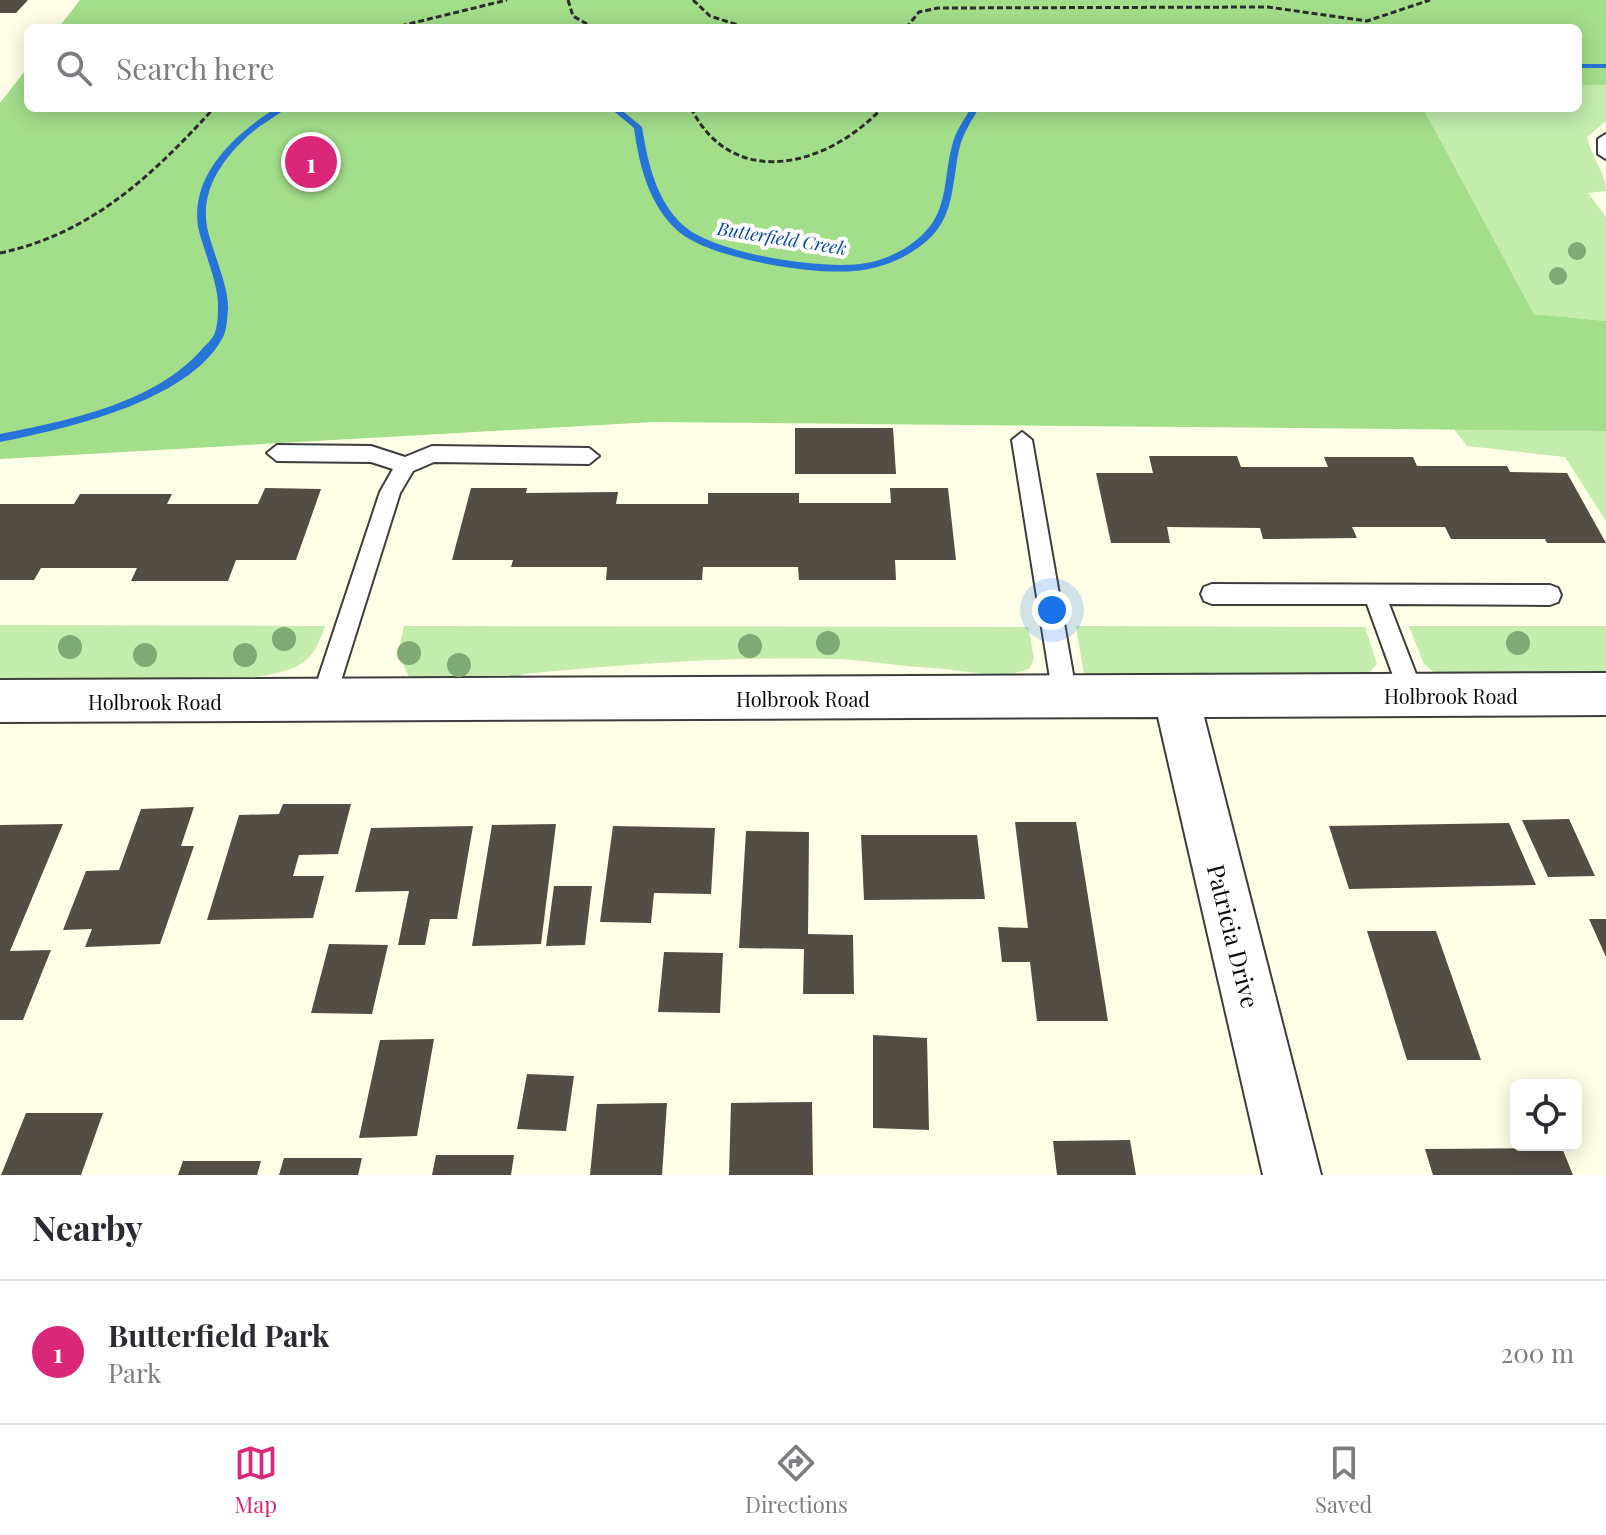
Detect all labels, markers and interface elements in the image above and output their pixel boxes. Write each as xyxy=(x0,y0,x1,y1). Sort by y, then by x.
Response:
search box xyxy=(24,24,1582,112)
icon: search xyxy=(52,46,96,90)
text: Search here xyxy=(116,48,275,88)
pin: 1 xyxy=(285,132,337,192)
water label: Butterfield Creek xyxy=(715,216,848,260)
your location xyxy=(1032,590,1072,630)
street label: Holbrook Road xyxy=(1384,682,1518,709)
street label: Holbrook Road xyxy=(736,685,870,712)
street label: Holbrook Road xyxy=(88,688,222,715)
street label: Patricia Drive xyxy=(1201,861,1267,1011)
map controls xyxy=(1510,1079,1582,1151)
button: locate xyxy=(1510,1079,1582,1151)
text: Nearby xyxy=(32,1204,143,1250)
text: Butterfield Park xyxy=(108,1315,329,1355)
text: 1 xyxy=(53,1335,63,1370)
text: 200 m xyxy=(1501,1335,1574,1370)
text: Park xyxy=(108,1355,161,1390)
tab: Map xyxy=(234,1441,278,1519)
tab: Directions xyxy=(745,1441,848,1519)
tab: Saved xyxy=(1315,1441,1372,1519)

